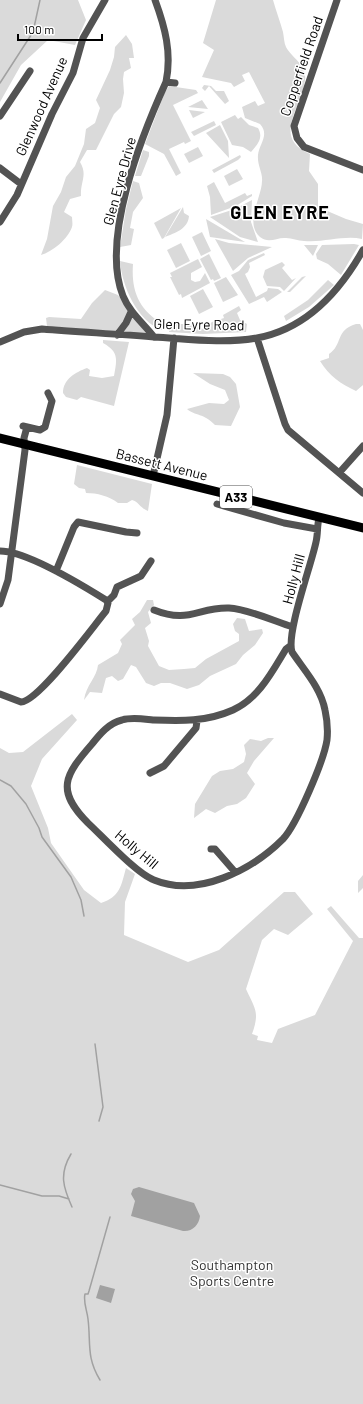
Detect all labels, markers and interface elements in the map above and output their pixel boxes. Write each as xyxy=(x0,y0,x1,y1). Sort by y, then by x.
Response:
street label: Copperfield Road xyxy=(276,14,326,118)
scale bar xyxy=(18,16,102,42)
text: 100 m xyxy=(24,22,54,36)
street label: Glenwood Avenue xyxy=(12,54,70,158)
street label: Glen Eyre Drive xyxy=(99,135,139,227)
district label: GLEN EYRE xyxy=(230,201,330,223)
street label: Glen Eyre Road xyxy=(153,315,245,333)
street label: Bassett Avenue xyxy=(114,444,210,484)
road number: A33 xyxy=(220,486,252,508)
street label: Holly Hill xyxy=(278,552,308,606)
street label: Holly Hill xyxy=(112,826,162,872)
park label: Southampton Sports Centre xyxy=(190,1256,274,1289)

